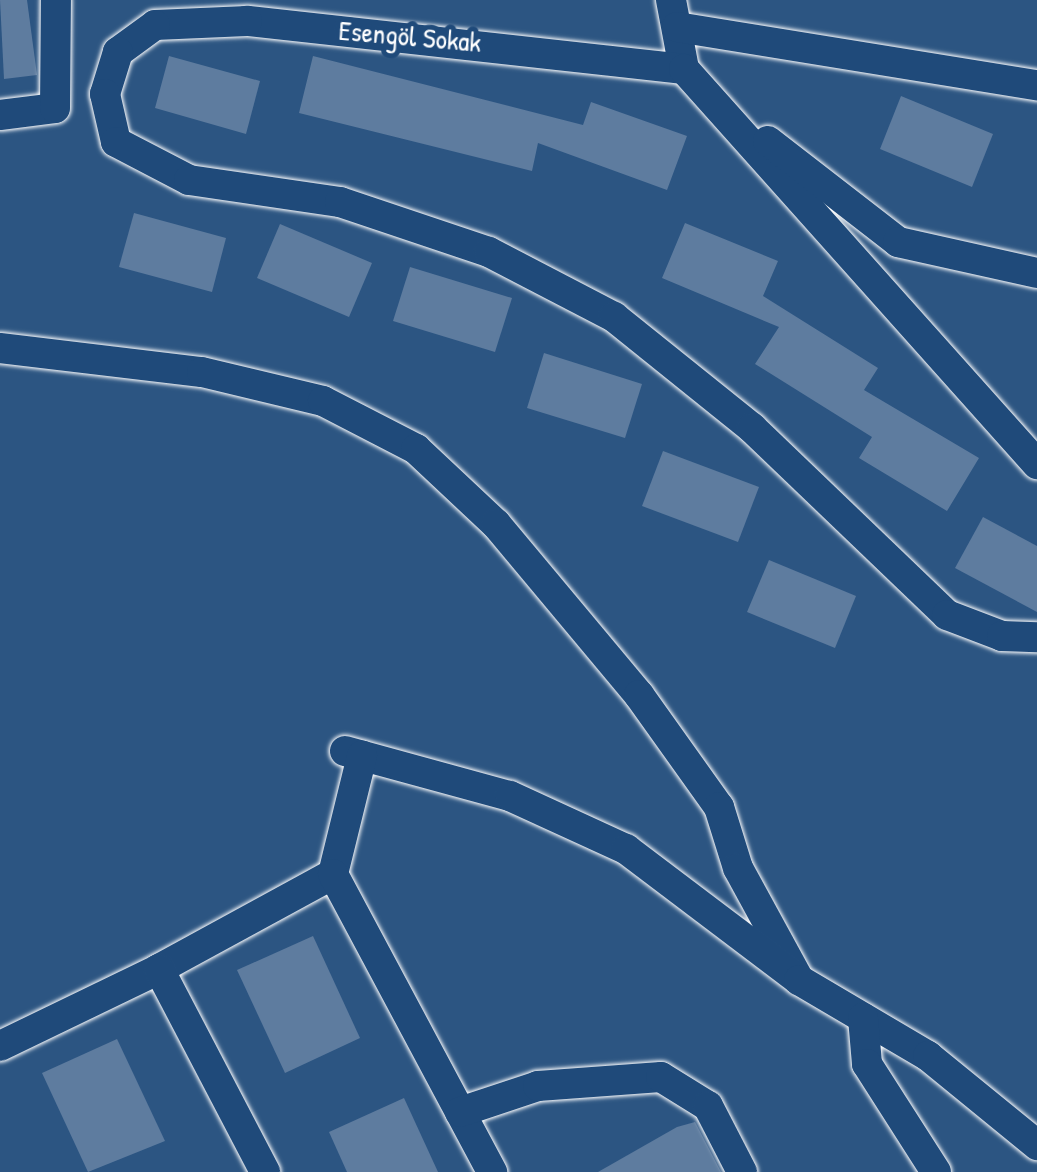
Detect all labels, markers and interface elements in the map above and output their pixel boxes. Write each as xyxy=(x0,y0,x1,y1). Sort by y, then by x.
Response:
street label: Esengöl Sokak xyxy=(337,13,483,59)

